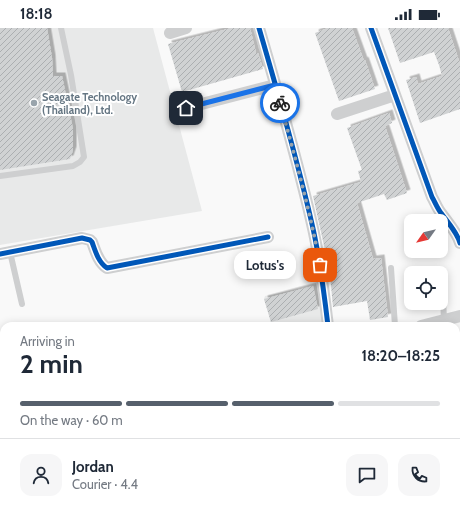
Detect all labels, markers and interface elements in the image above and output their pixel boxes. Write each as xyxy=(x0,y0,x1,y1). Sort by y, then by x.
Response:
text: 18:18 xyxy=(20,5,53,23)
courier xyxy=(260,83,300,123)
place label: Seagate Technology (Thailand), Ltd. xyxy=(42,90,137,117)
pin xyxy=(169,91,203,125)
icon: bike xyxy=(269,92,291,114)
icon: home xyxy=(175,97,197,119)
marker: Seagate Technology (Thailand), Ltd. xyxy=(29,98,39,108)
north arrow xyxy=(404,214,448,258)
map controls xyxy=(404,214,448,310)
pin xyxy=(303,248,337,282)
callout: Lotus's xyxy=(234,251,296,279)
icon: bag xyxy=(309,254,331,276)
text: Lotus's xyxy=(246,257,284,273)
button: locate xyxy=(404,266,448,310)
text: Arriving in xyxy=(20,333,75,349)
text: 18:20–18:25 xyxy=(362,347,440,365)
text: 2 min xyxy=(20,348,83,380)
text: On the way · 60 m xyxy=(20,412,123,428)
button: person xyxy=(20,454,62,496)
button: chat xyxy=(346,454,388,496)
button: phone xyxy=(398,454,440,496)
text: Jordan xyxy=(72,458,114,476)
text: Courier · 4.4 xyxy=(72,476,138,492)

